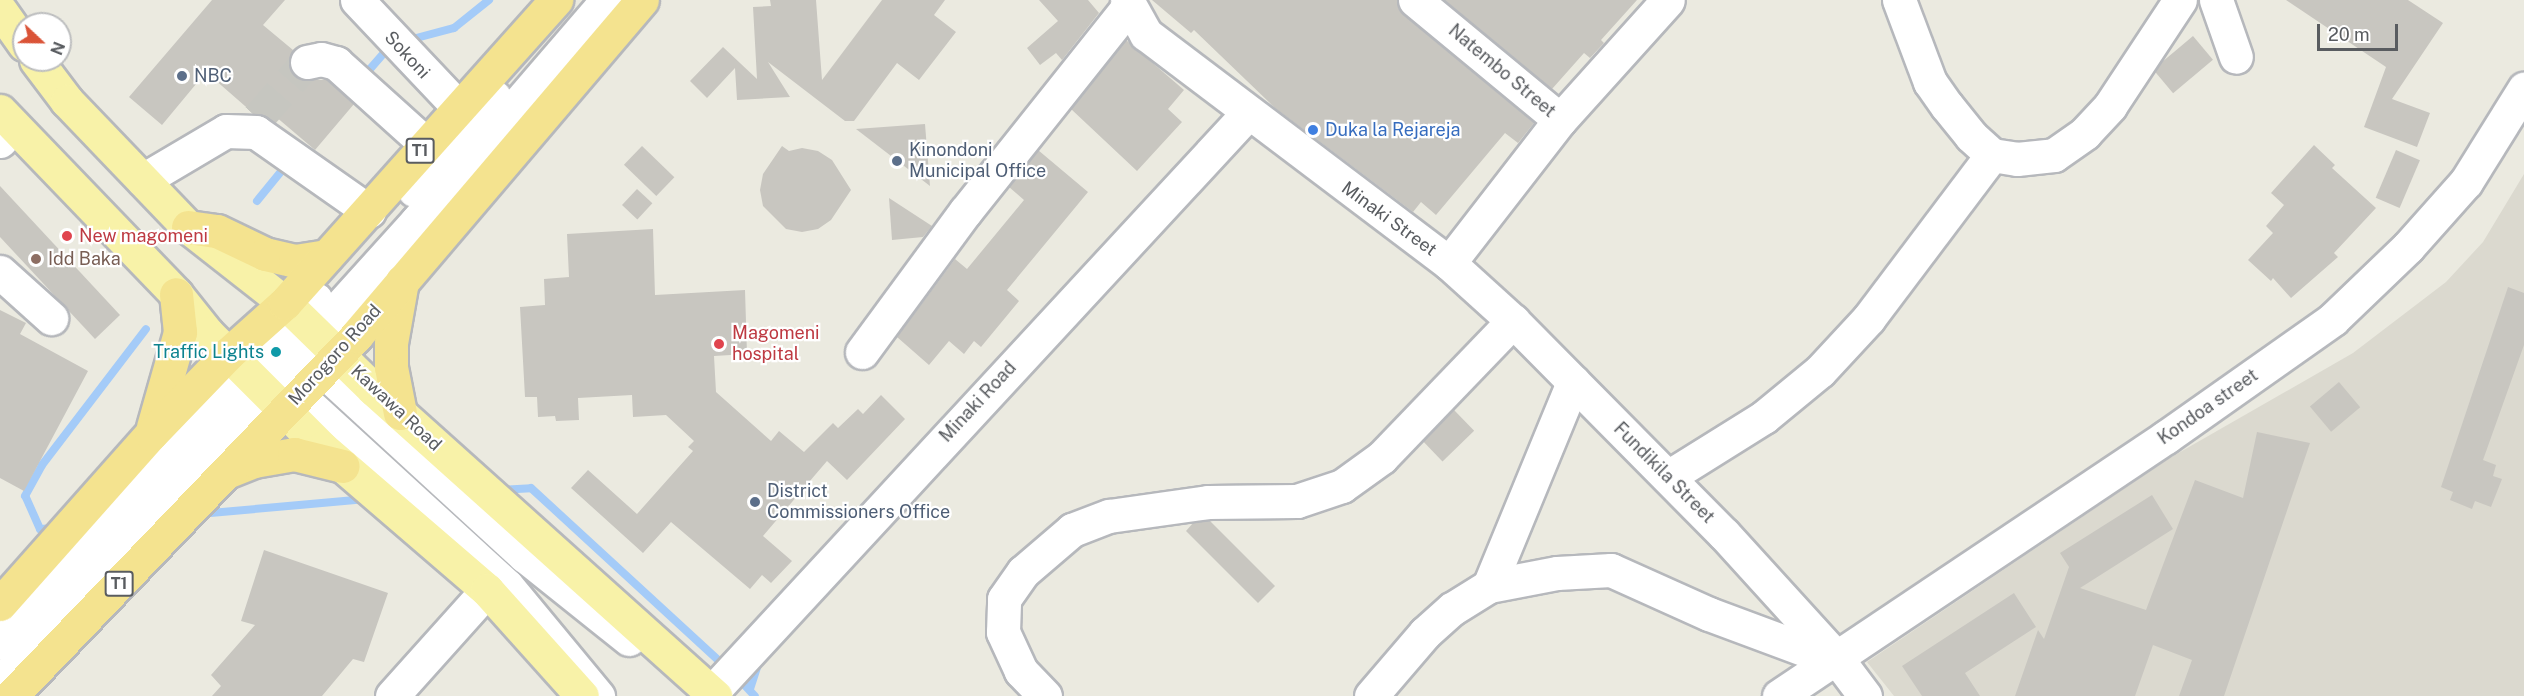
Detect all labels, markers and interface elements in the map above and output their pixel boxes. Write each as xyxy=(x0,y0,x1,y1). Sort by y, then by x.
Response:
north arrow xyxy=(12,12,72,72)
scale bar xyxy=(2320,12,2401,50)
street label: Natembo Street xyxy=(1444,20,1560,122)
text: 20 m xyxy=(2328,24,2370,45)
street label: Sokoni xyxy=(380,27,434,83)
text: N xyxy=(46,39,68,58)
place label: NBC xyxy=(194,65,232,87)
marker: NBC xyxy=(175,69,189,83)
place label: Duka la Rejareja xyxy=(1325,119,1460,141)
marker: Duka la Rejareja xyxy=(1306,123,1320,137)
road number: T1 xyxy=(405,138,435,164)
place label: Kinondoni Municipal Office xyxy=(909,140,1046,182)
marker: Kinondoni Municipal Office xyxy=(890,154,904,168)
street label: Minaki Street xyxy=(1337,177,1441,261)
place label: New magomeni xyxy=(79,225,208,247)
marker: New magomeni xyxy=(60,229,74,243)
place label: Idd Baka xyxy=(48,248,121,270)
marker: Idd Baka xyxy=(29,252,43,266)
street label: Morogoro Road xyxy=(284,300,386,410)
place label: Magomeni hospital xyxy=(732,323,820,366)
marker: Magomeni hospital xyxy=(710,335,728,353)
place label: Traffic Lights xyxy=(153,341,264,363)
marker: Traffic Lights xyxy=(269,345,283,359)
street label: Minaki Road xyxy=(935,357,1021,447)
street label: Kawawa Road xyxy=(346,361,446,455)
street label: Kondoa street xyxy=(2154,365,2262,449)
street label: Fundikila Street xyxy=(1609,418,1719,528)
place label: District Commissioners Office xyxy=(767,481,950,524)
marker: District Commissioners Office xyxy=(748,495,762,509)
road number: T1 xyxy=(104,571,134,597)

